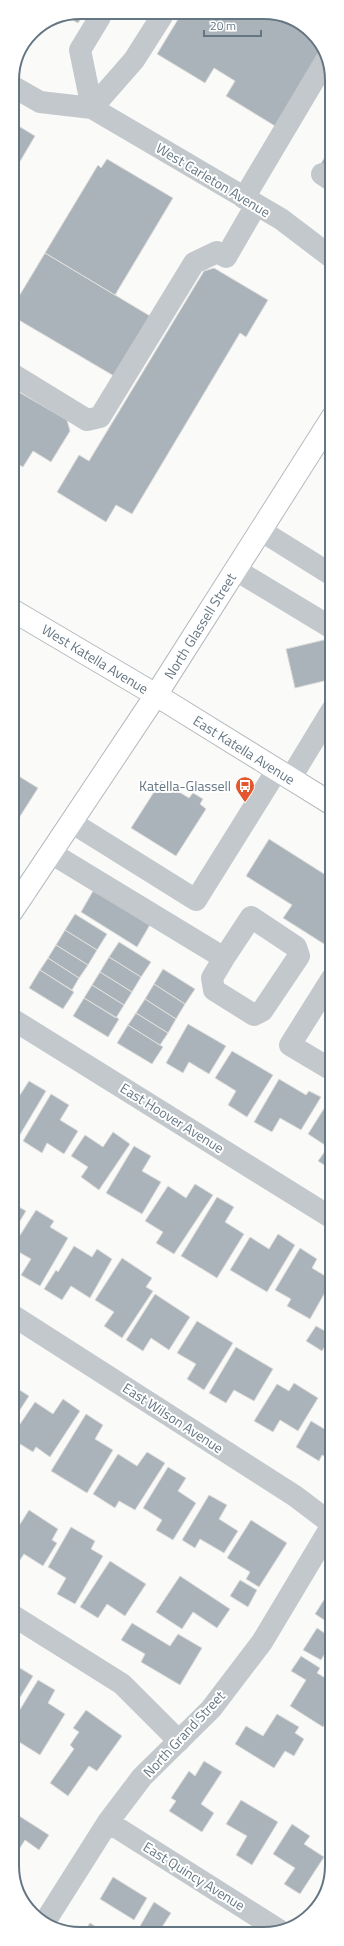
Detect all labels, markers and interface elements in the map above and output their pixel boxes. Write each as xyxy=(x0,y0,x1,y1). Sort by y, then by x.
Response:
scale bar xyxy=(204,12,261,38)
text: 20 m xyxy=(210,16,236,35)
street label: West Carleton Avenue xyxy=(152,137,274,222)
street label: North Glassell Street xyxy=(158,568,241,683)
street label: West Katella Avenue xyxy=(38,618,153,699)
street label: East Katella Avenue xyxy=(189,710,299,789)
place label: Katella-Glassell xyxy=(139,775,231,796)
bus stop icon: Katella-Glassell xyxy=(234,775,256,803)
street label: East Hoover Avenue xyxy=(116,1077,228,1158)
street label: East Wilson Avenue xyxy=(119,1377,228,1458)
street label: North Grand Street xyxy=(138,1686,229,1782)
street label: East Quincy Avenue xyxy=(139,1836,249,1915)

